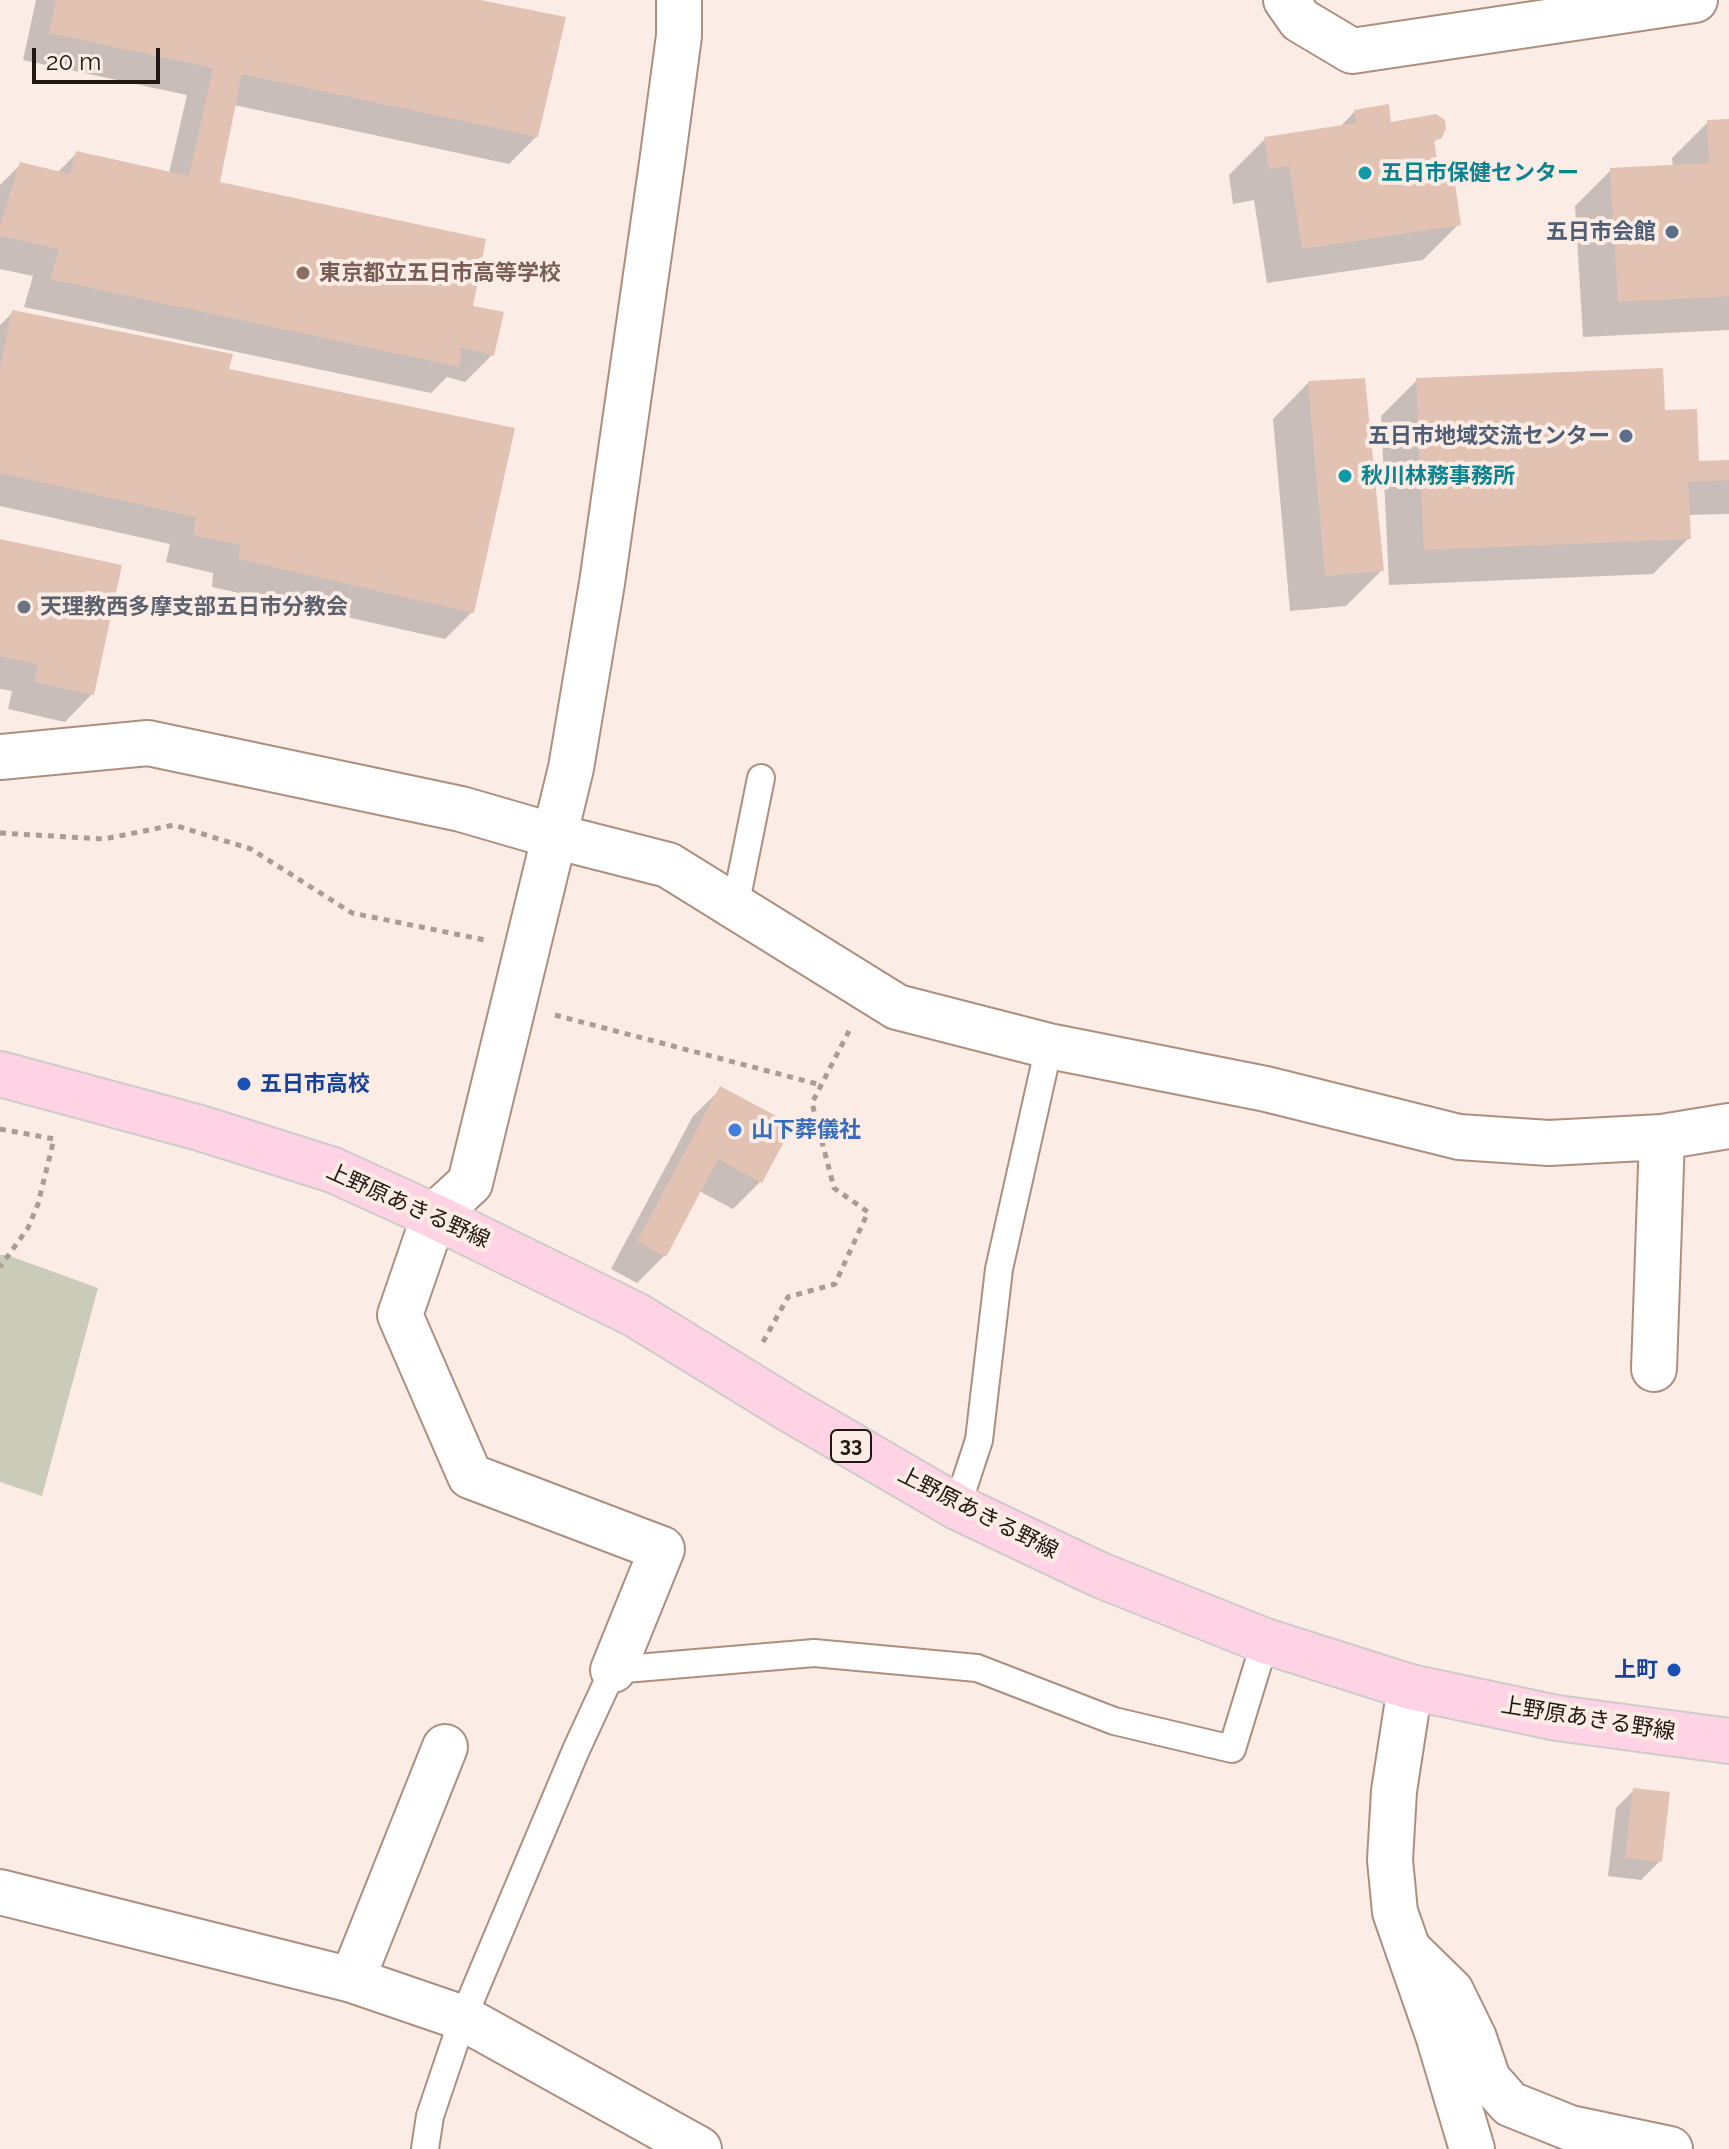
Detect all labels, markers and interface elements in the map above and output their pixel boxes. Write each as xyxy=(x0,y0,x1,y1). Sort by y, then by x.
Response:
scale bar xyxy=(36,32,164,82)
text: 20 m xyxy=(46,47,101,76)
place label: 五日市保健センター xyxy=(1381,160,1579,186)
marker: 五日市保健センター xyxy=(1356,164,1374,182)
place label: 五日市会館 xyxy=(1546,219,1656,245)
marker: 五日市会館 xyxy=(1663,223,1681,241)
place label: 東京都立五日市高等学校 xyxy=(319,260,561,286)
marker: 東京都立五日市高等学校 xyxy=(294,264,312,282)
place label: 五日市地域交流センター xyxy=(1368,423,1610,449)
marker: 五日市地域交流センター xyxy=(1617,427,1635,445)
place label: 秋川林務事務所 xyxy=(1361,463,1515,489)
marker: 秋川林務事務所 xyxy=(1336,467,1354,485)
place label: 天理教西多摩支部五日市分教会 xyxy=(40,594,348,620)
marker: 天理教西多摩支部五日市分教会 xyxy=(15,598,33,616)
place label: 五日市高校 xyxy=(260,1071,370,1097)
marker: 五日市高校 xyxy=(235,1075,253,1093)
place label: 山下葬儀社 xyxy=(751,1117,861,1143)
marker: 山下葬儀社 xyxy=(726,1121,744,1139)
street label: 上野原あきる野線 xyxy=(322,1158,494,1254)
road number: 33 xyxy=(831,1430,871,1462)
street label: 上野原あきる野線 xyxy=(894,1461,1062,1565)
place label: 上町 xyxy=(1614,1657,1658,1683)
marker: 上町 xyxy=(1665,1661,1683,1679)
street label: 上野原あきる野線 xyxy=(1499,1692,1677,1746)

